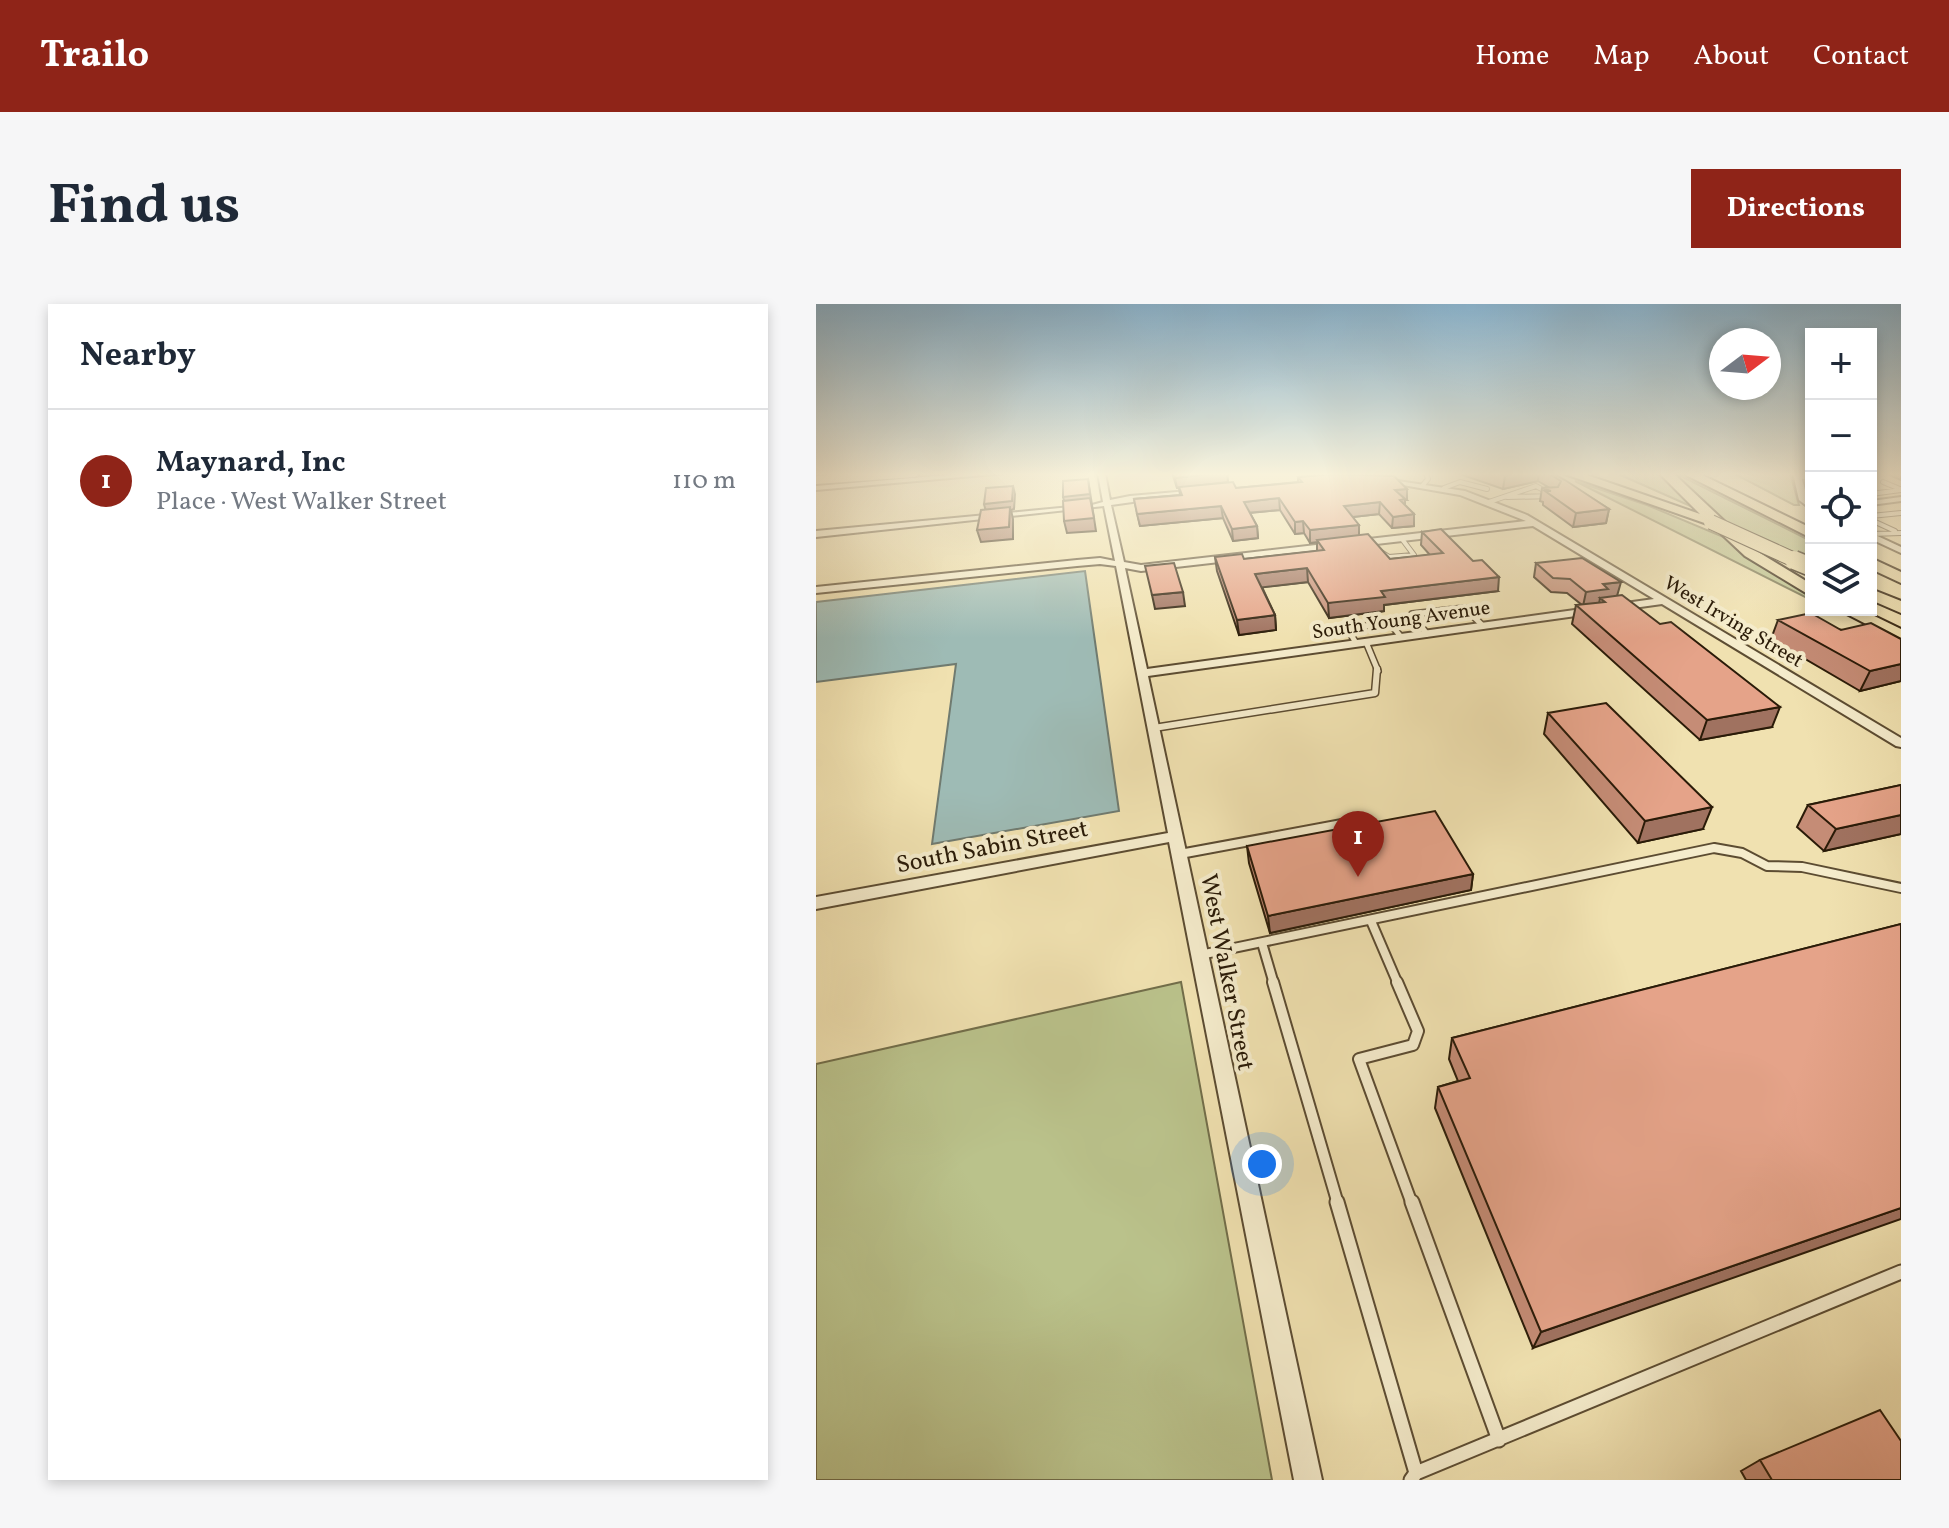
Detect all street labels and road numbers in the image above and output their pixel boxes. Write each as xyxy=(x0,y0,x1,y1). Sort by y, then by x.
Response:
street label: West Irving Street xyxy=(1658,570,1808,675)
street label: South Young Avenue xyxy=(1310,595,1492,647)
street label: South Sabin Street xyxy=(894,813,1091,883)
street label: West Walker Street xyxy=(1190,871,1262,1074)

